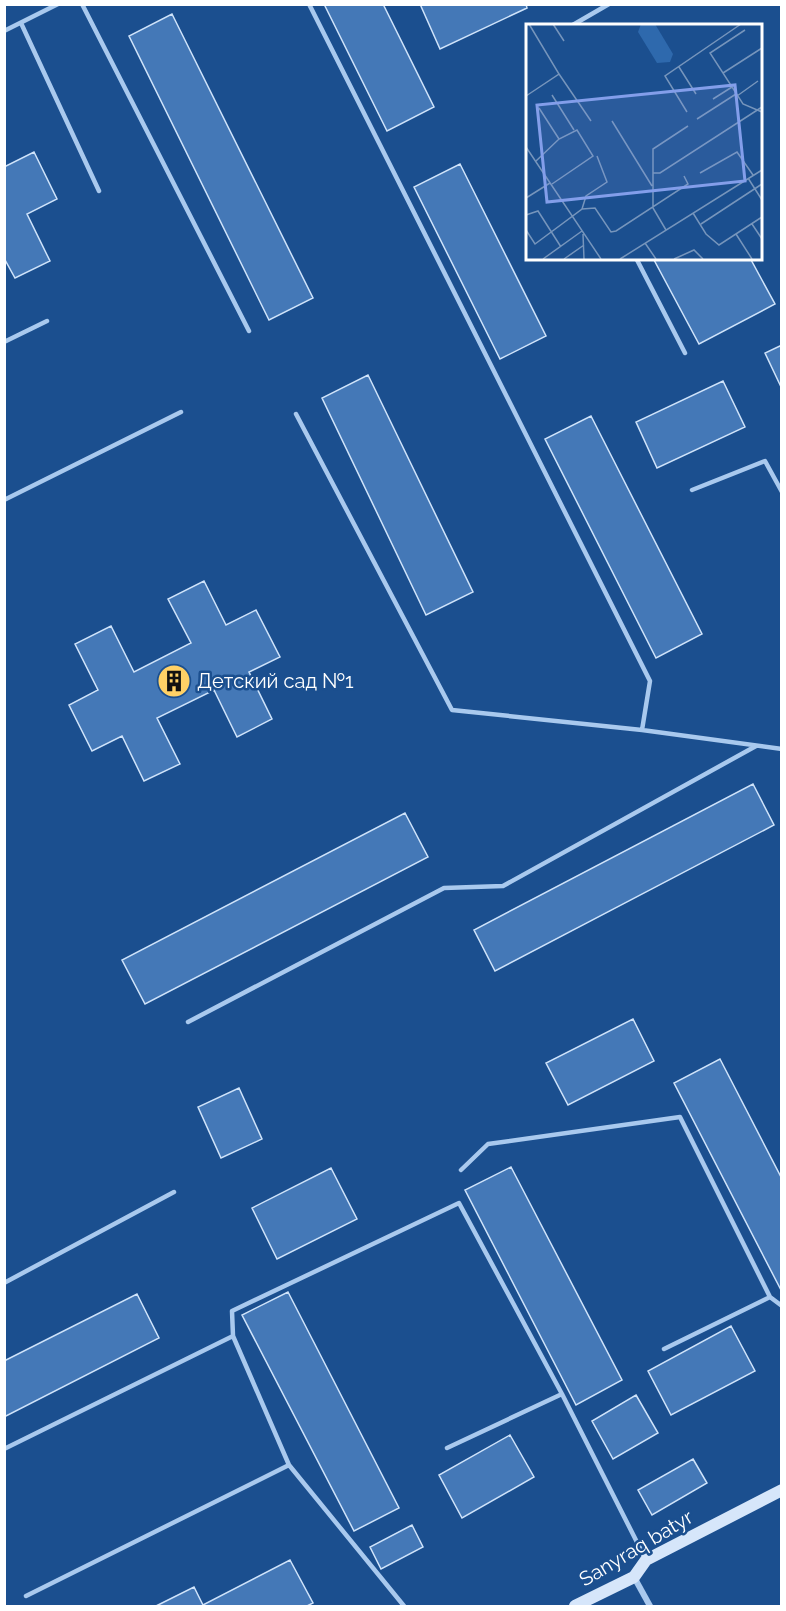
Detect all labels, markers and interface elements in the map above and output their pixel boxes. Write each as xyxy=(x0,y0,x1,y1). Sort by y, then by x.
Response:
inset map xyxy=(526,24,762,260)
building icon: Детский сад №1 xyxy=(156,663,192,699)
place label: Детский сад №1 xyxy=(197,669,354,693)
street label: Sanyraq batyr xyxy=(575,1505,697,1591)

